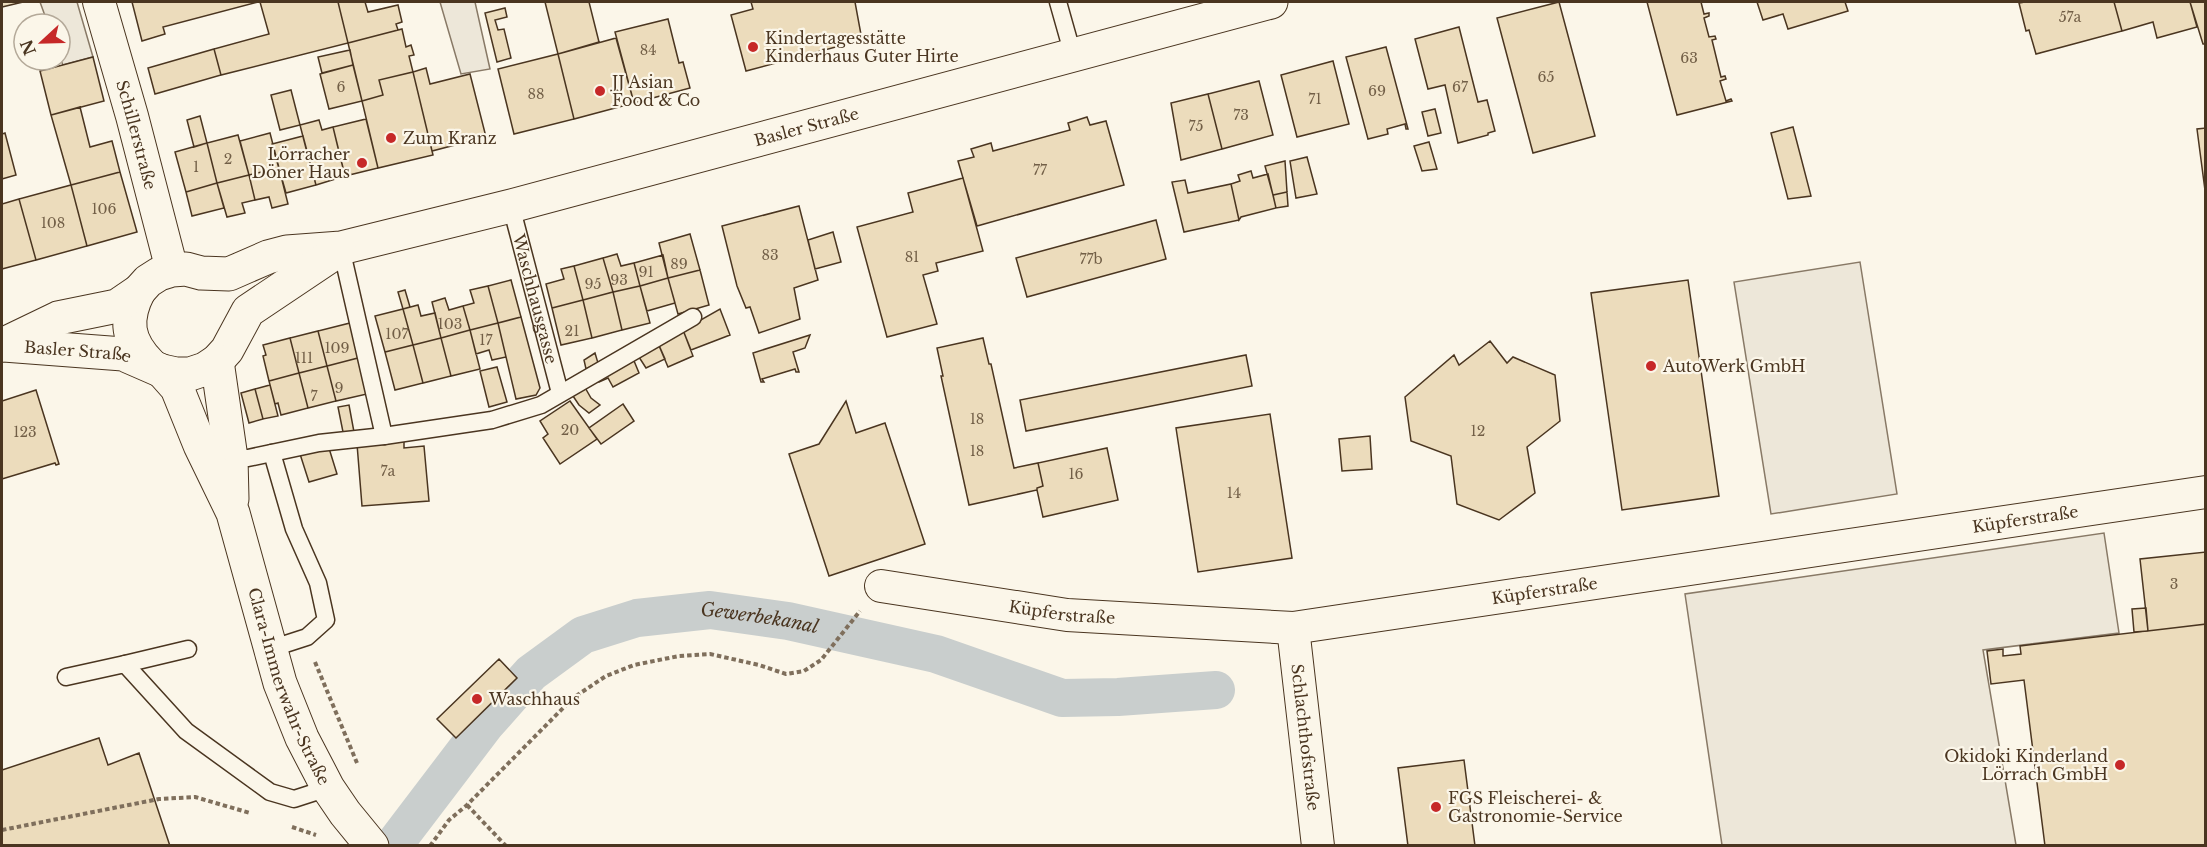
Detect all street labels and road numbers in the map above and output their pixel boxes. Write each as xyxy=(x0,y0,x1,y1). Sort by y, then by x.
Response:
street label: Schillerstraße xyxy=(112,78,161,192)
street label: Basler Straße xyxy=(752,103,861,150)
street label: Waschhausgasse xyxy=(509,231,562,366)
street label: Basler Straße xyxy=(23,337,135,367)
street label: Küpferstraße xyxy=(1971,501,2080,537)
street label: Küpferstraße xyxy=(1490,573,1599,608)
street label: Clara-Immerwahr-Straße xyxy=(244,585,335,788)
street label: Küpferstraße xyxy=(1007,596,1116,628)
street label: Schlachthofstraße xyxy=(1287,663,1324,812)

